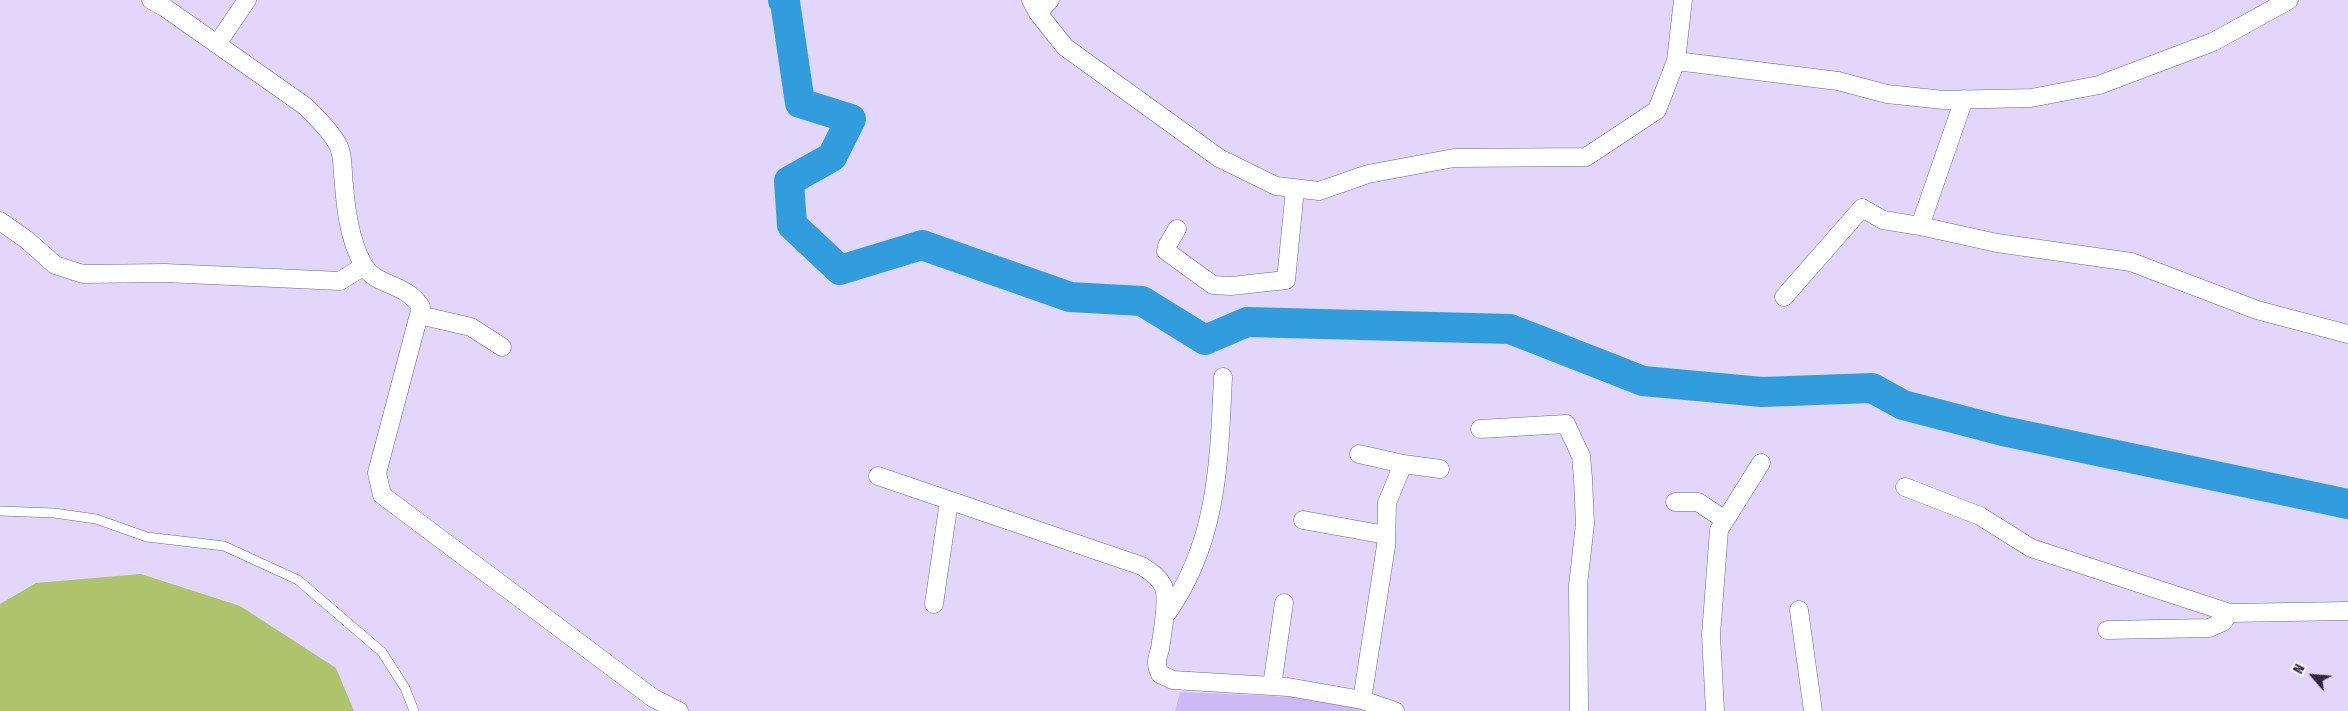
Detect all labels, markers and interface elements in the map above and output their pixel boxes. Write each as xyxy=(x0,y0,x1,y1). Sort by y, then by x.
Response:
north arrow xyxy=(2288,651,2338,701)
text: N xyxy=(2290,661,2309,677)

